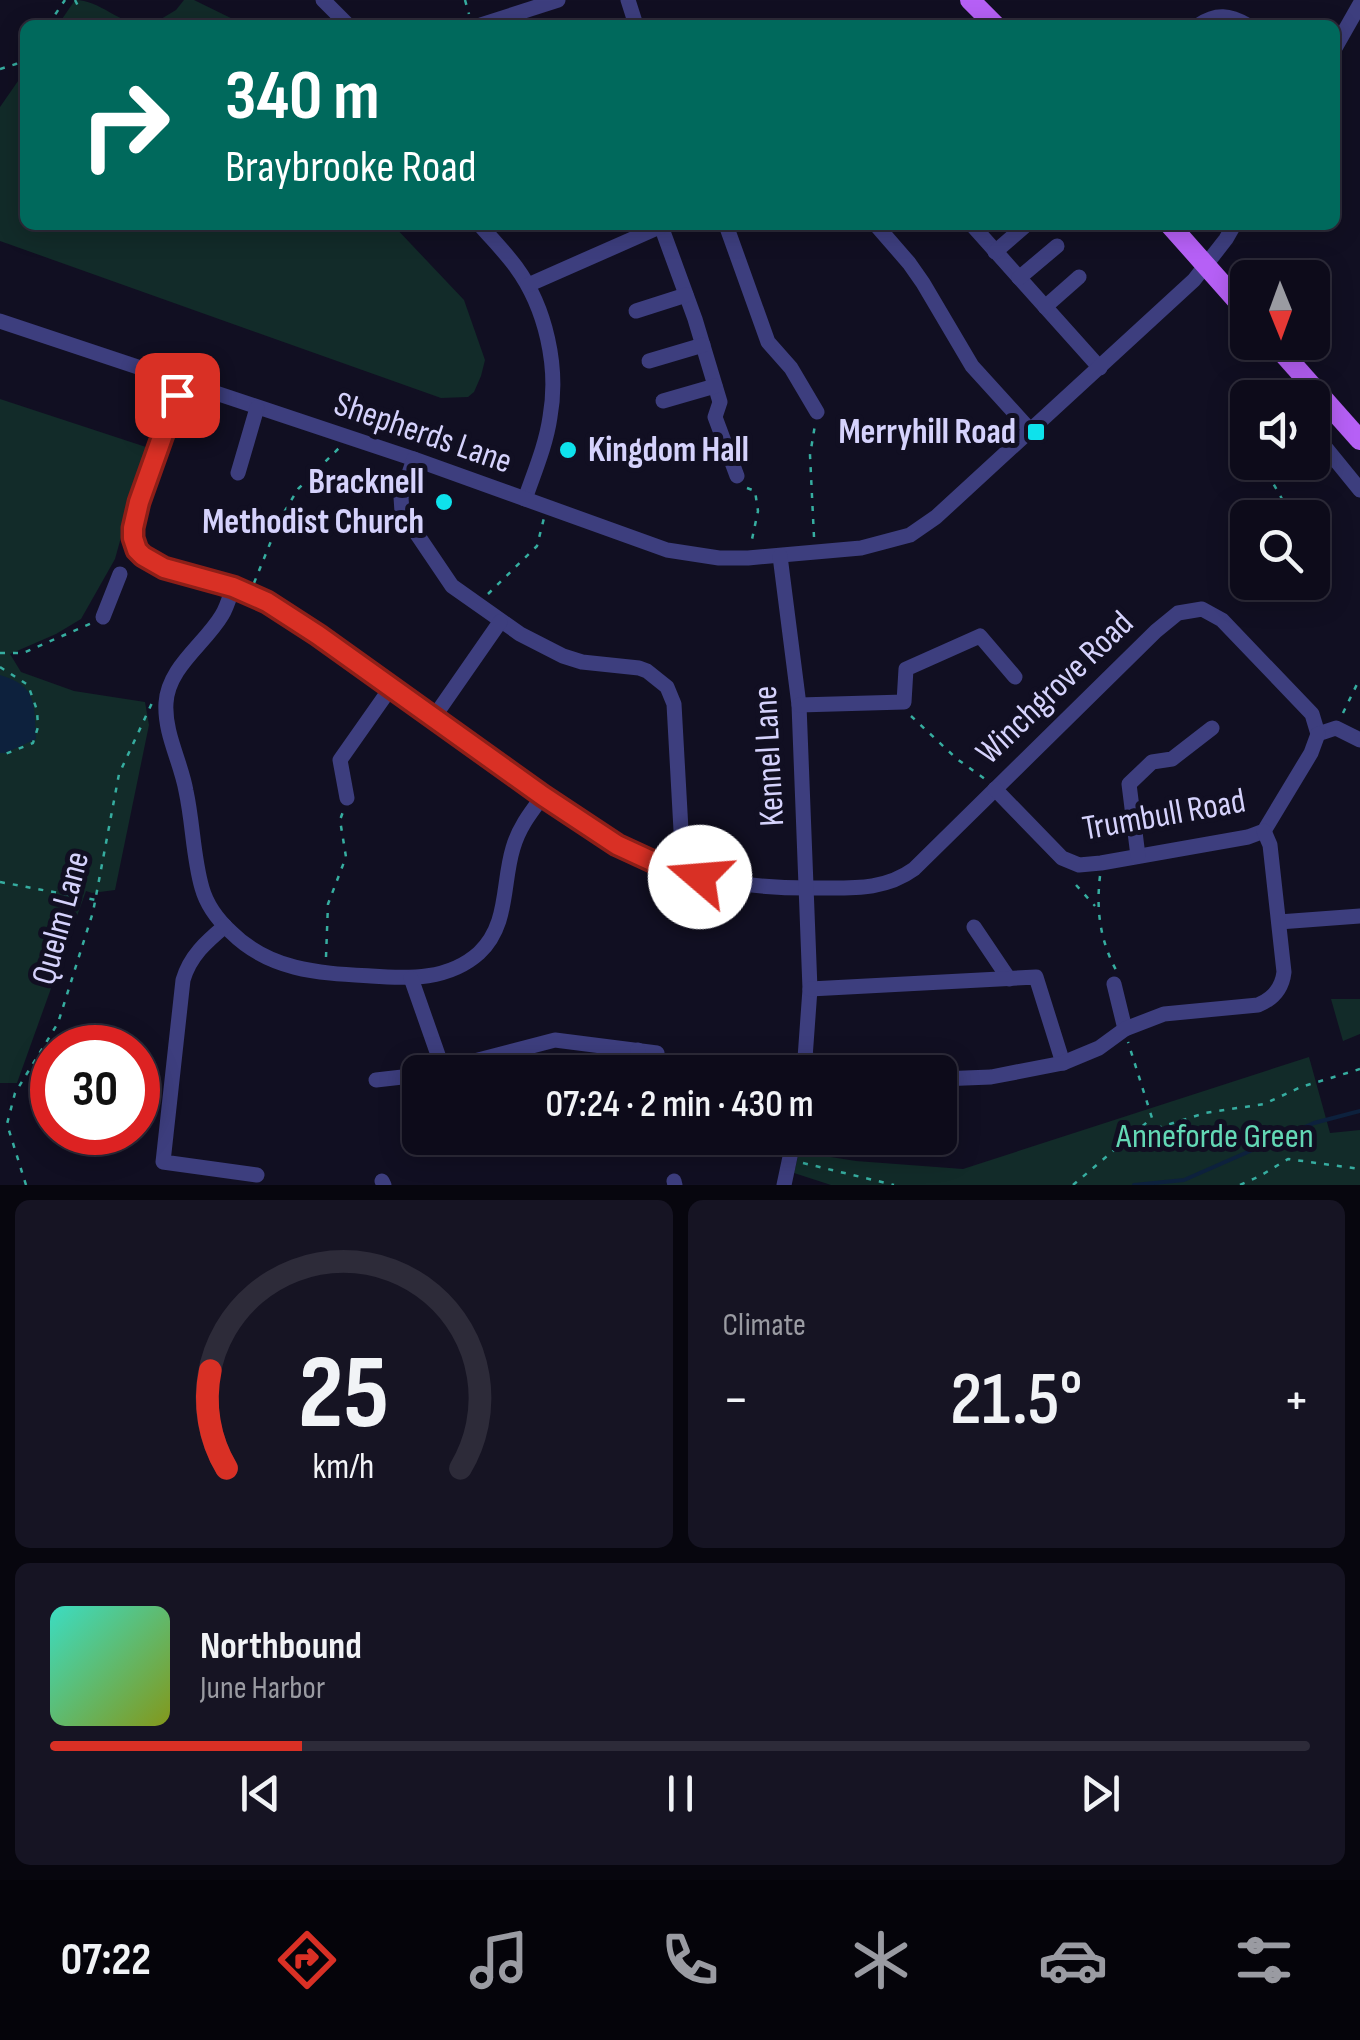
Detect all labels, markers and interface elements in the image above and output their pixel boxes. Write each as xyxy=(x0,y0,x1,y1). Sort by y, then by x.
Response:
text: 340 m xyxy=(225,55,380,139)
icon: right xyxy=(60,60,190,190)
text: Braybrooke Road xyxy=(225,140,477,195)
north arrow xyxy=(1230,260,1330,360)
map controls xyxy=(1230,260,1330,600)
pin xyxy=(135,353,220,438)
icon: arrive xyxy=(150,368,205,423)
button: sound xyxy=(1230,380,1330,480)
street label: Shepherds Lane xyxy=(328,383,518,483)
place label: Merryhill Road xyxy=(838,411,1016,454)
marker: Merryhill Road xyxy=(1025,421,1047,443)
place label: Kingdom Hall xyxy=(588,429,749,472)
marker: Kingdom Hall xyxy=(557,439,579,461)
place label: Bracknell Methodist Church xyxy=(202,461,424,544)
marker: Bracknell Methodist Church xyxy=(433,491,455,513)
button: search xyxy=(1230,500,1330,600)
street label: Winchgrove Road xyxy=(967,602,1143,774)
street label: Kennel Lane xyxy=(744,685,794,827)
street label: Trumbull Road xyxy=(1079,780,1249,850)
position arrow xyxy=(648,825,752,929)
street label: Quelm Lane xyxy=(23,847,99,989)
speed limit sign: 30 xyxy=(30,1025,160,1155)
text: 07:24 · 2 min · 430 m xyxy=(545,1082,814,1127)
park label: Anneforde Green xyxy=(1115,1115,1314,1158)
text: Climate xyxy=(723,1306,806,1345)
text: 25 xyxy=(298,1332,389,1457)
text: 21.5° xyxy=(950,1355,1083,1446)
text: − xyxy=(723,1367,749,1434)
text: + xyxy=(1283,1367,1310,1434)
text: km/h xyxy=(313,1446,375,1489)
text: Northbound xyxy=(200,1624,362,1669)
text: June Harbor xyxy=(200,1669,325,1708)
icon: previous xyxy=(233,1766,288,1821)
icon: pause xyxy=(653,1766,708,1821)
icon: next xyxy=(1073,1766,1128,1821)
icon: directions xyxy=(272,1925,342,1995)
icon: music xyxy=(464,1925,534,1995)
icon: phone xyxy=(655,1925,725,1995)
icon: climate xyxy=(846,1925,916,1995)
icon: car xyxy=(1038,1925,1108,1995)
icon: filters xyxy=(1229,1925,1299,1995)
text: 07:22 xyxy=(61,1933,151,1988)

